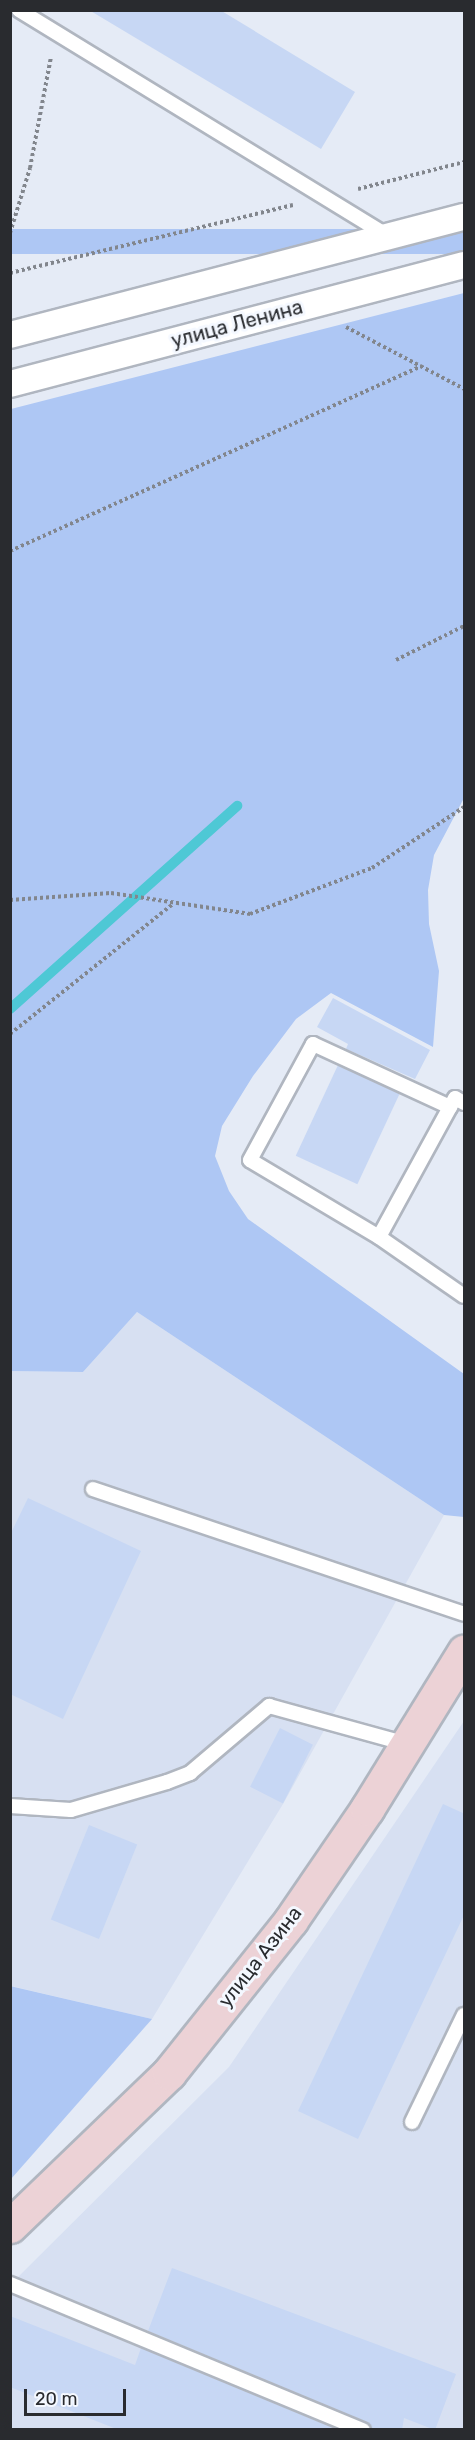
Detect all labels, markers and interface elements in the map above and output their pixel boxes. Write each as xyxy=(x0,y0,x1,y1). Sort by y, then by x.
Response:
street label: улица Ленина xyxy=(169,295,305,353)
street label: улица Азина xyxy=(213,1902,307,2012)
scale bar xyxy=(27,2377,129,2415)
text: 20 m xyxy=(35,2388,77,2410)

